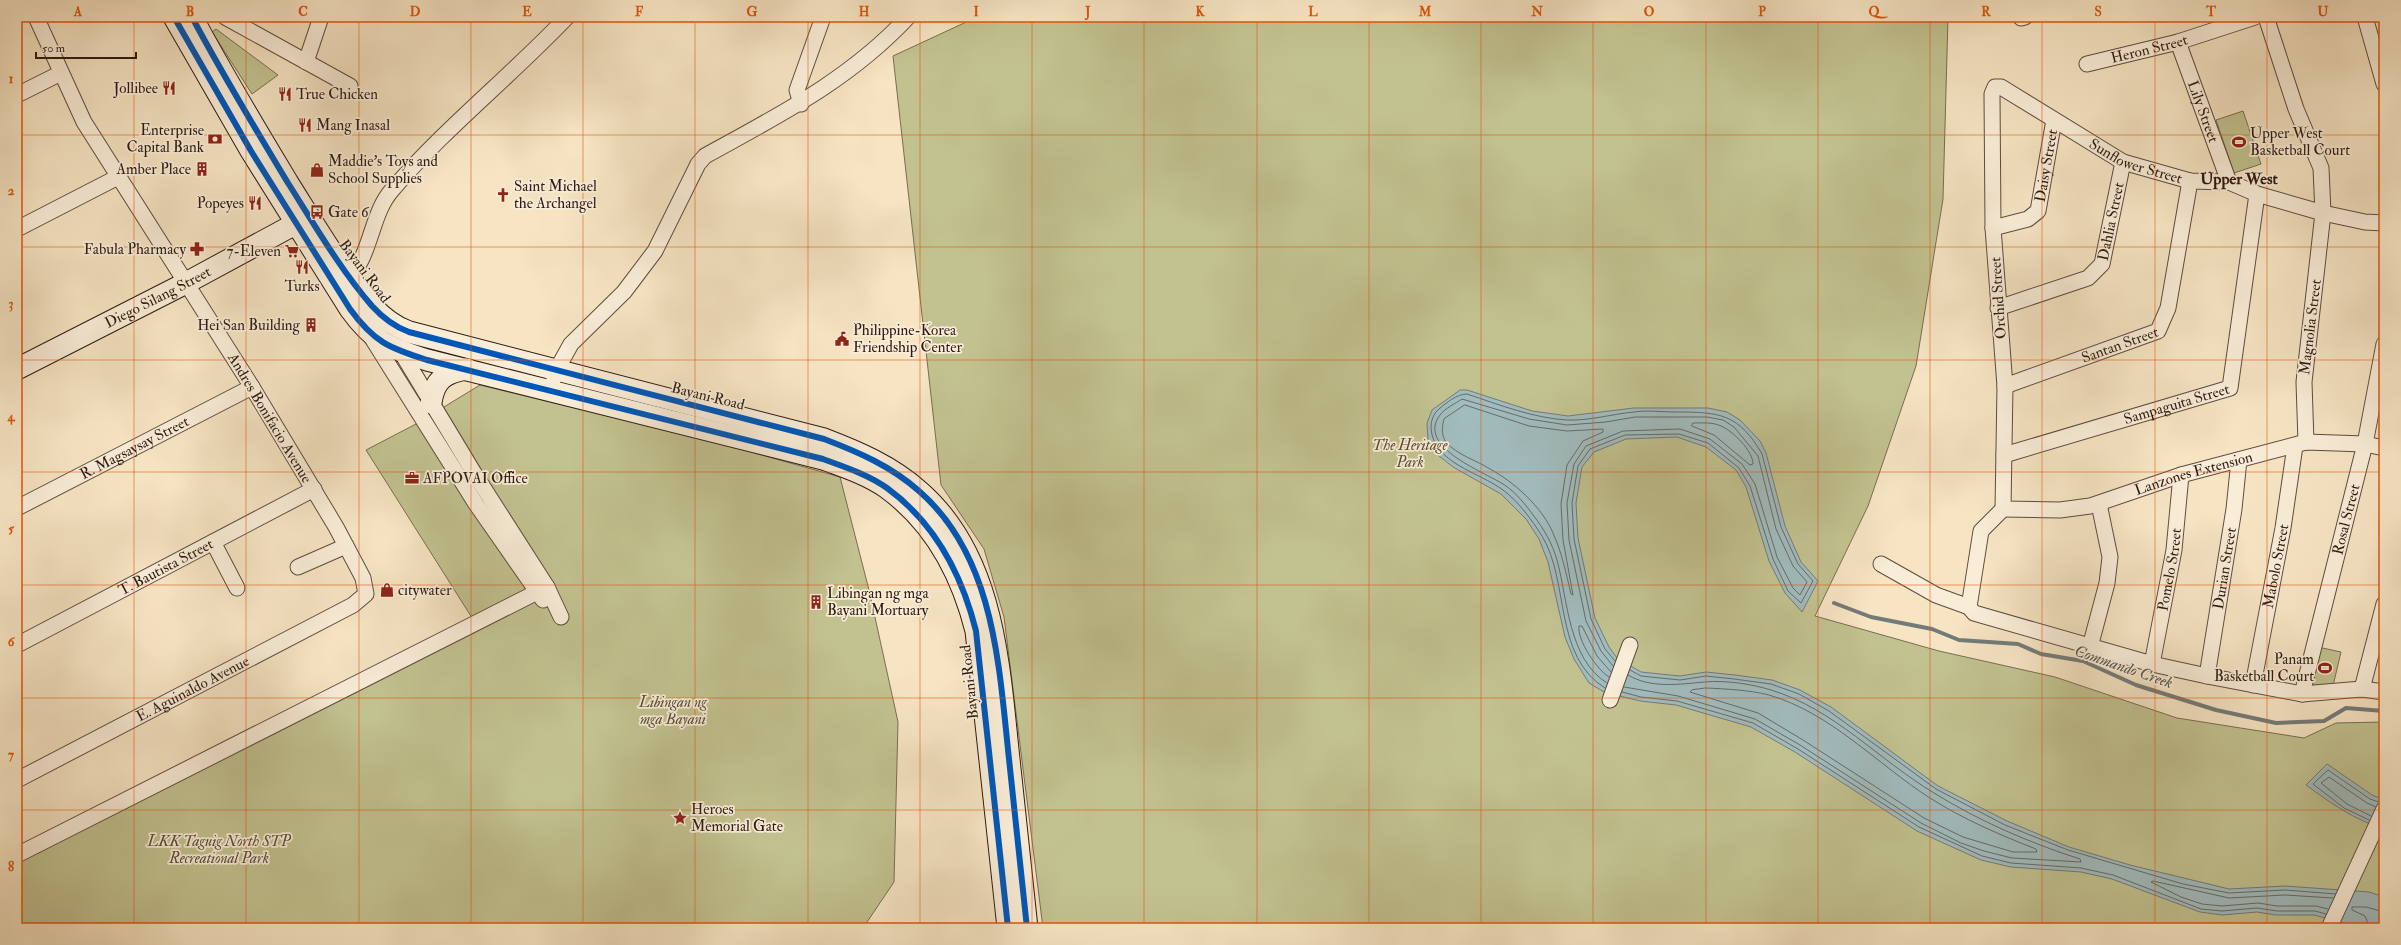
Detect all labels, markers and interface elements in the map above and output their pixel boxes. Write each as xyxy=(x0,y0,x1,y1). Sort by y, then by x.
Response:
text: A xyxy=(73,4,83,20)
text: B xyxy=(186,4,194,20)
text: C xyxy=(298,4,308,20)
text: D xyxy=(410,4,421,20)
text: E xyxy=(522,4,532,20)
text: F xyxy=(635,4,644,20)
text: G xyxy=(747,4,758,20)
text: H xyxy=(859,4,870,20)
text: I xyxy=(973,4,979,20)
text: J xyxy=(1084,4,1091,21)
text: K xyxy=(1195,4,1205,20)
text: L xyxy=(1308,4,1318,20)
text: M xyxy=(1418,4,1432,20)
text: N xyxy=(1530,4,1543,20)
text: O xyxy=(1644,4,1655,20)
text: P xyxy=(1758,4,1766,20)
text: Q xyxy=(1869,4,1889,20)
text: R xyxy=(1981,4,1991,20)
text: S xyxy=(2094,4,2102,20)
text: T xyxy=(2205,4,2216,20)
text: U xyxy=(2318,4,2329,20)
street label: Heron Street xyxy=(2109,30,2190,68)
scale bar xyxy=(36,34,136,60)
text: 50 m xyxy=(42,41,66,56)
text: 1 xyxy=(9,71,14,87)
street label: Lily Street xyxy=(2183,78,2223,145)
place label: Jollibee xyxy=(113,79,158,99)
restaurant icon: Jollibee xyxy=(161,80,177,96)
place label: True Chicken xyxy=(296,85,378,104)
restaurant icon: True Chicken xyxy=(277,86,293,102)
place label: Mang Inasal xyxy=(316,116,390,135)
restaurant icon: Mang Inasal xyxy=(297,117,313,133)
place label: Enterprise Capital Bank xyxy=(127,121,204,158)
place label: Upper West Basketball Court xyxy=(2250,124,2350,160)
street label: Daisy Street xyxy=(2031,128,2062,204)
bank icon: Enterprise Capital Bank xyxy=(207,131,223,147)
sports icon: Upper West Basketball Court xyxy=(2231,134,2247,150)
street label: Sunflower Street xyxy=(2086,135,2185,188)
place label: Maddie's Toys and School Supplies xyxy=(328,152,439,189)
place label: Amber Place xyxy=(115,160,191,179)
building icon: Amber Place xyxy=(194,161,210,177)
shop icon: Maddie's Toys and School Supplies xyxy=(309,162,325,178)
district label: Upper West xyxy=(2200,169,2279,190)
place label: Saint Michael the Archangel xyxy=(514,177,597,213)
street label: Dahlia Street xyxy=(2094,181,2129,263)
text: 2 xyxy=(8,183,15,199)
church icon: Saint Michael the Archangel xyxy=(495,187,511,203)
place label: Popeyes xyxy=(197,194,244,214)
restaurant icon: Popeyes xyxy=(247,195,263,211)
place label: Gate 6 xyxy=(328,203,370,222)
bus stop icon: Gate 6 xyxy=(309,204,325,220)
street label: Bayani Road xyxy=(335,236,395,307)
place label: Fabula Pharmacy xyxy=(84,240,186,259)
pharmacy icon: Fabula Pharmacy xyxy=(189,241,205,257)
place label: 7-Eleven xyxy=(227,242,281,261)
supermarket icon: 7-Eleven xyxy=(284,243,300,259)
street label: Orchid Street xyxy=(1986,256,2011,340)
restaurant icon: Turks xyxy=(294,259,310,275)
street label: Diego Silang Street xyxy=(102,262,215,333)
place label: Turks xyxy=(284,277,320,296)
street label: Magnolia Street xyxy=(2295,278,2326,376)
text: 3 xyxy=(9,296,14,312)
place label: Hei San Building xyxy=(197,316,301,335)
building icon: Hei San Building xyxy=(303,317,319,333)
place label: Philippine-Korea Friendship Center xyxy=(853,321,963,358)
street label: Santan Street xyxy=(2079,323,2161,368)
public building icon: Philippine-Korea Friendship Center xyxy=(834,331,850,347)
street label: Andres Bonifacio Avenue xyxy=(223,349,316,487)
street label: Bayani Road xyxy=(669,378,747,415)
street label: Sampaguita Street xyxy=(2122,380,2232,429)
text: 4 xyxy=(6,409,15,425)
street label: R. Magsaysay Street xyxy=(77,412,192,484)
park label: The Heritage Park xyxy=(1373,436,1448,472)
street label: Lanzones Extension xyxy=(2132,447,2255,500)
place label: AFPOVAI Office xyxy=(422,469,528,488)
office icon: AFPOVAI Office xyxy=(404,470,420,486)
street label: Rosal Street xyxy=(2328,482,2365,557)
text: 5 xyxy=(8,521,14,537)
street label: Mabolo Street xyxy=(2259,523,2293,610)
street label: Durian Street xyxy=(2209,526,2241,611)
street label: Pomelo Street xyxy=(2153,527,2186,613)
street label: T. Bautista Street xyxy=(115,535,217,600)
place label: citywater xyxy=(398,581,452,600)
shop icon: citywater xyxy=(379,582,395,598)
place label: Libingan ng mga Bayani Mortuary xyxy=(827,584,930,620)
building icon: Libingan ng mga Bayani Mortuary xyxy=(808,594,824,610)
text: 6 xyxy=(8,634,16,650)
water label: Commando Creek xyxy=(2072,641,2176,693)
street label: Bayani Road xyxy=(956,643,983,720)
place label: Panam Basketball Court xyxy=(2214,650,2314,686)
street label: E. Aguinaldo Avenue xyxy=(133,652,253,726)
sports icon: Panam Basketball Court xyxy=(2317,660,2333,676)
park label: Libingan ng mga Bayani xyxy=(638,693,708,729)
text: 7 xyxy=(8,747,15,763)
place label: Heroes Memorial Gate xyxy=(691,800,783,836)
place icon: Heroes Memorial Gate xyxy=(672,810,688,826)
park label: LKK Taguig North STP Recreational Park xyxy=(147,832,292,868)
text: 8 xyxy=(8,859,14,875)

